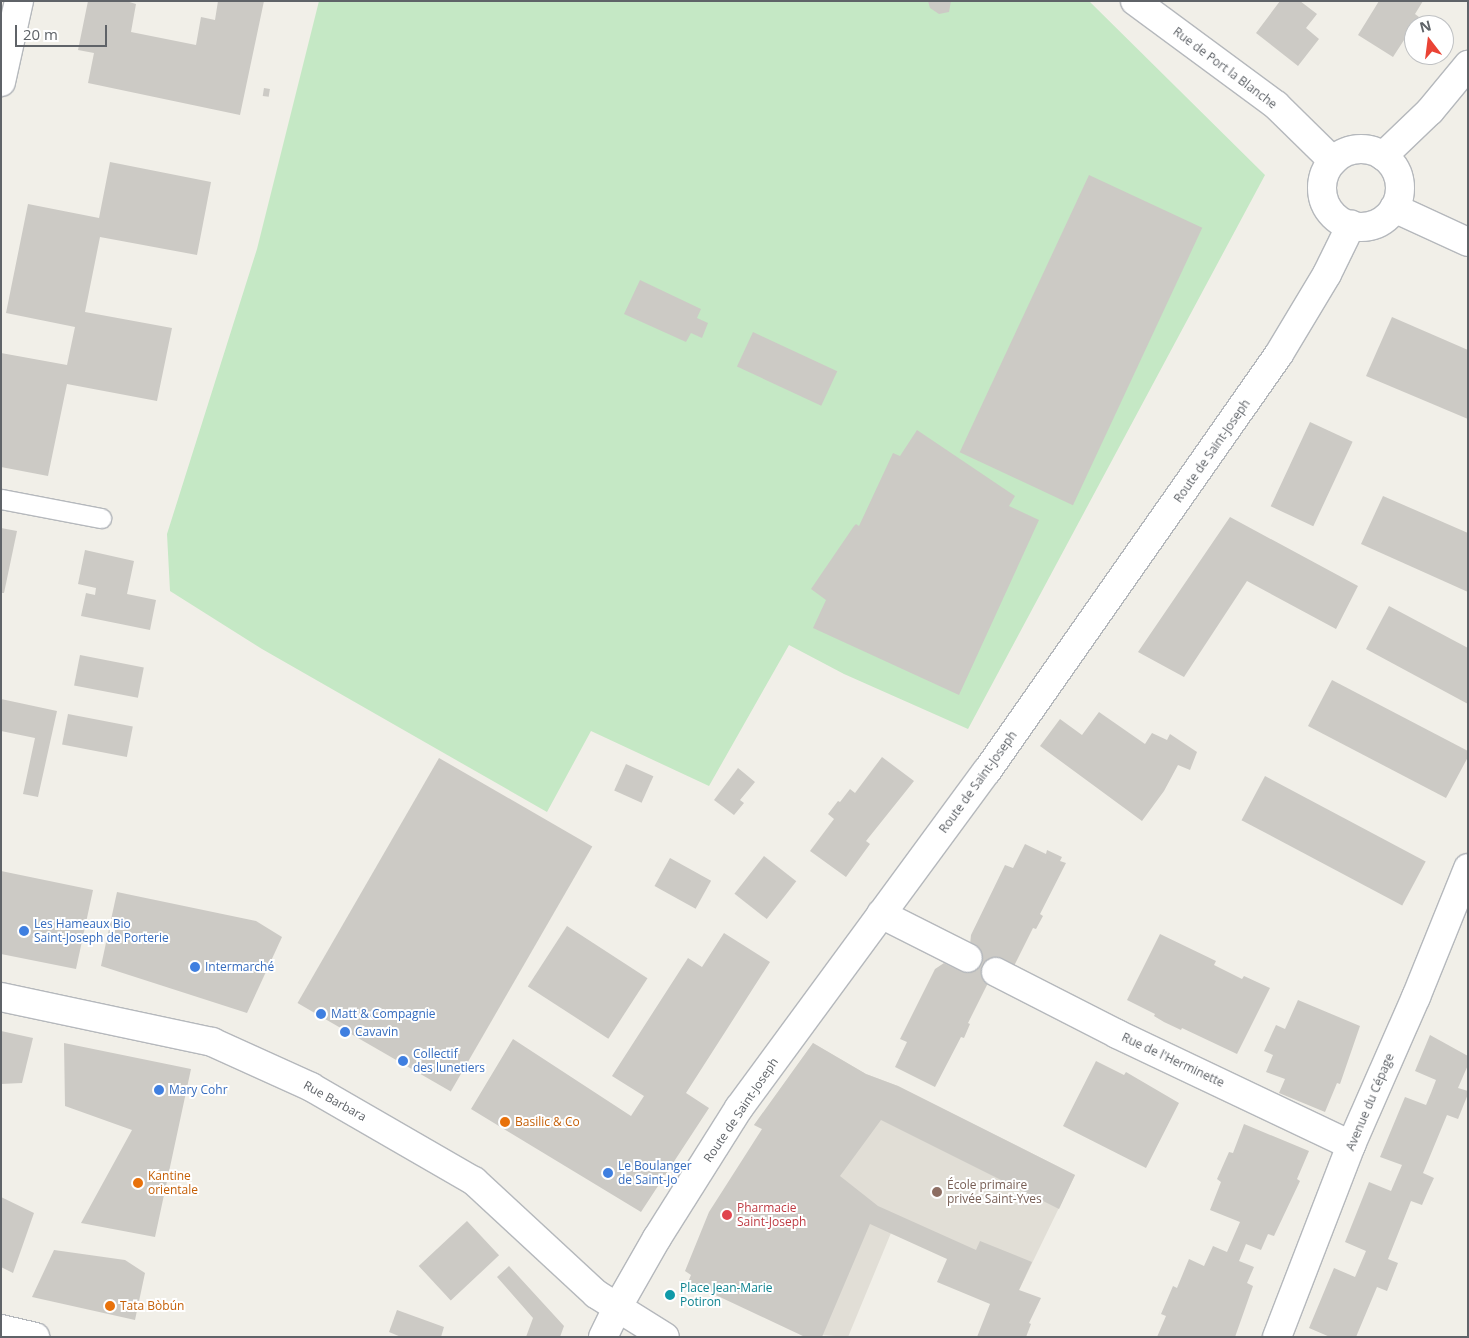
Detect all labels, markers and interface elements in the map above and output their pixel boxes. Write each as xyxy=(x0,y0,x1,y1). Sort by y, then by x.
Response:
scale bar xyxy=(18,15,110,47)
north arrow xyxy=(1404,15,1454,65)
text: N xyxy=(1417,15,1433,37)
text: 20 m xyxy=(23,24,58,44)
street label: Rue de Port la Blanche xyxy=(1170,24,1280,112)
street label: Route de Saint-Joseph xyxy=(1171,397,1253,505)
street label: Route de Saint-Joseph xyxy=(936,728,1020,836)
place label: Les Hameaux Bio Saint-Joseph de Porterie xyxy=(34,917,169,945)
marker: Les Hameaux Bio Saint-Joseph de Porterie xyxy=(18,925,30,937)
place label: Intermarché xyxy=(205,960,274,974)
marker: Intermarché xyxy=(189,961,201,973)
place label: Matt & Compagnie xyxy=(331,1007,436,1021)
marker: Matt & Compagnie xyxy=(315,1008,327,1020)
place label: Cavavin xyxy=(355,1025,398,1039)
marker: Cavavin xyxy=(339,1026,351,1038)
street label: Rue de l'Herminette xyxy=(1119,1030,1227,1090)
place label: Collectif des lunetiers xyxy=(413,1047,485,1075)
street label: Avenue du Cépage xyxy=(1343,1051,1397,1153)
marker: Collectif des lunetiers xyxy=(397,1055,409,1067)
street label: Route de Saint-Joseph xyxy=(701,1055,781,1165)
street label: Rue Barbara xyxy=(301,1078,369,1124)
place label: Mary Cohr xyxy=(169,1083,228,1097)
marker: Mary Cohr xyxy=(153,1084,165,1096)
place label: Basilic & Co xyxy=(515,1115,580,1129)
marker: Basilic & Co xyxy=(499,1116,511,1128)
place label: Le Boulanger de Saint-Jo xyxy=(618,1159,692,1187)
marker: Le Boulanger de Saint-Jo xyxy=(602,1167,614,1179)
place label: Kantine orientale xyxy=(148,1169,198,1197)
marker: Kantine orientale xyxy=(132,1177,144,1189)
place label: École primaire privée Saint-Yves xyxy=(947,1178,1042,1206)
marker: École primaire privée Saint-Yves xyxy=(931,1186,943,1198)
place label: Pharmacie Saint-Joseph xyxy=(737,1201,806,1229)
marker: Pharmacie Saint-Joseph xyxy=(721,1209,733,1221)
place label: Place Jean-Marie Potiron xyxy=(680,1281,773,1309)
marker: Place Jean-Marie Potiron xyxy=(664,1289,676,1301)
place label: Tata Bòbún xyxy=(120,1299,184,1313)
marker: Tata Bòbún xyxy=(104,1300,116,1312)

